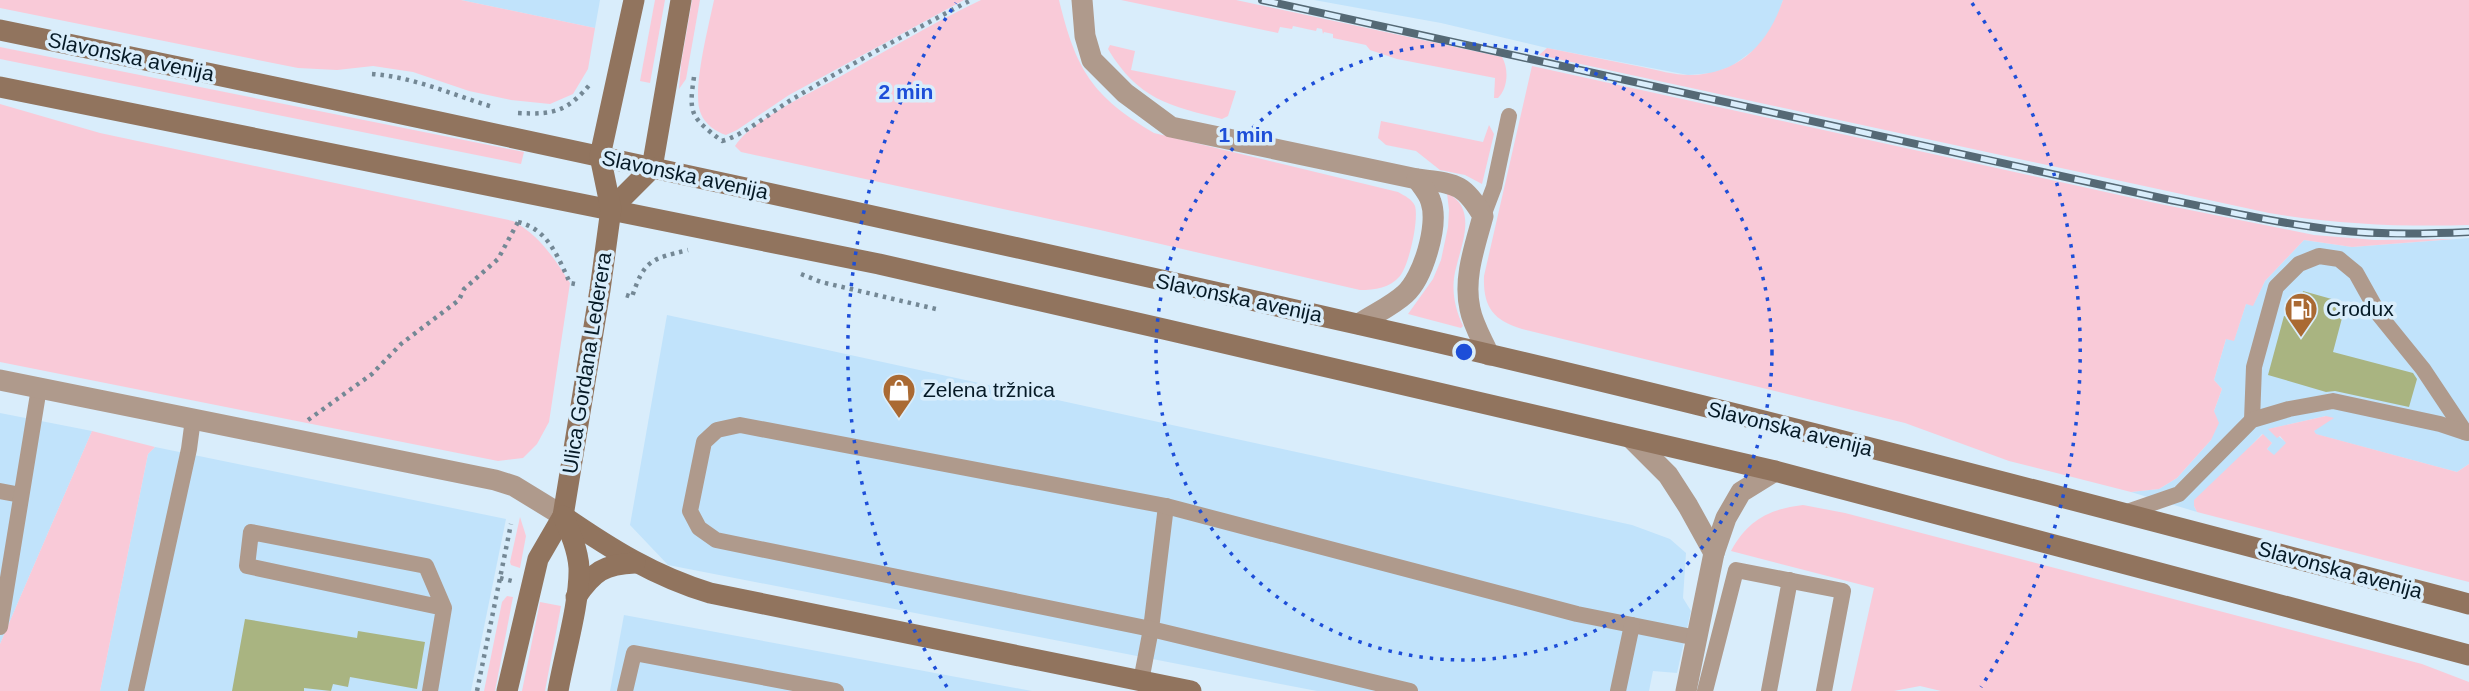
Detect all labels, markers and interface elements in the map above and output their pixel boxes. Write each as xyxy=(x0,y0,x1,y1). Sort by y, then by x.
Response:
street label: Slavonska avenija xyxy=(46,28,217,85)
text: 2 min xyxy=(879,80,933,103)
text: 1 min xyxy=(1219,123,1273,146)
street label: Slavonska avenija xyxy=(600,146,771,203)
street label: Ulica Gordana Lederera xyxy=(558,250,615,475)
street label: Slavonska avenija xyxy=(1154,269,1325,326)
fuel station icon: Crodux xyxy=(2282,290,2320,339)
place label: Crodux xyxy=(2326,297,2394,320)
centre of rings xyxy=(1452,340,1476,364)
shop icon: Zelena tržnica xyxy=(880,371,918,420)
place label: Zelena tržnica xyxy=(923,378,1055,401)
street label: Slavonska avenija xyxy=(1705,397,1875,460)
street label: Slavonska avenija xyxy=(2255,537,2425,603)

